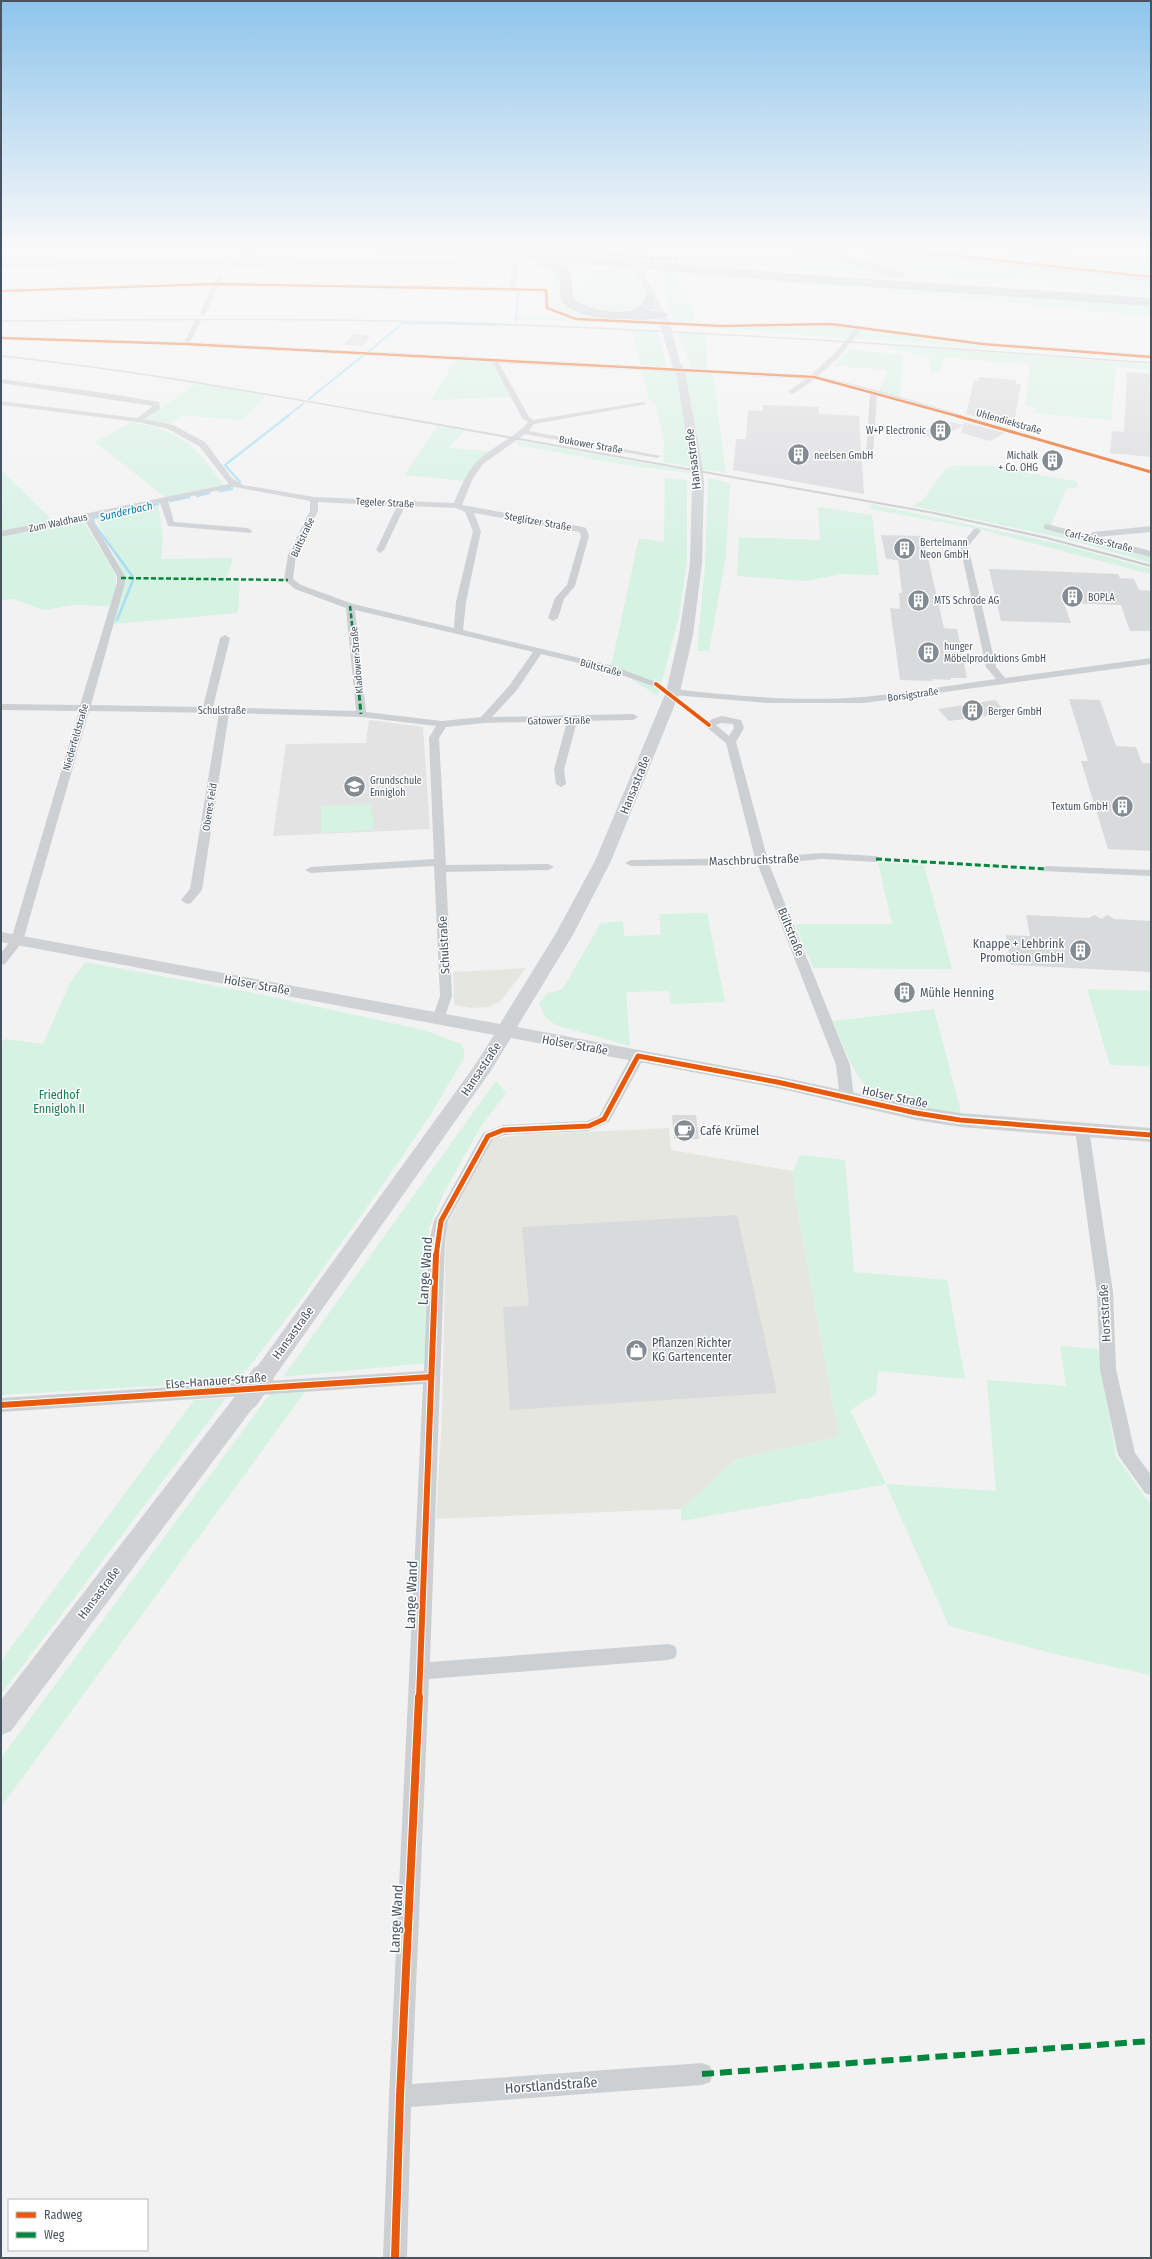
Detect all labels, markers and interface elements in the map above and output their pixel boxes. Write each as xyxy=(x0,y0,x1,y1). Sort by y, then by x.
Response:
street label: Uhlendiekstraße xyxy=(975,407,1043,437)
building icon: W+P Electronic xyxy=(928,417,954,443)
place label: W+P Electronic xyxy=(866,425,927,437)
street label: Hansastraße xyxy=(682,428,704,490)
street label: Bukower Straße xyxy=(558,433,624,456)
building icon: neelsen GmbH xyxy=(785,442,811,468)
building icon: Michalk + Co. OHG xyxy=(1040,448,1066,474)
place label: neelsen GmbH xyxy=(814,450,873,462)
place label: Michalk + Co. OHG xyxy=(999,450,1038,474)
street label: Tegeler Straße xyxy=(355,495,415,511)
water label: Sunderbach xyxy=(98,499,154,524)
street label: Steglitzer Straße xyxy=(504,510,572,534)
street label: Zum Waldhaus xyxy=(28,511,89,535)
street label: Bültstraße xyxy=(288,516,317,559)
street label: Carl-Zeiss-Straße xyxy=(1064,527,1134,555)
building icon: Bertelmann Neon GmbH xyxy=(892,535,918,561)
place label: Bertelmann Neon GmbH xyxy=(920,537,969,561)
building icon: BOPLA xyxy=(1060,584,1086,610)
building icon: MTS Schrode AG xyxy=(906,587,932,613)
place label: BOPLA xyxy=(1088,592,1115,604)
place label: MTS Schrode AG xyxy=(934,595,999,607)
street label: Kladower Straße xyxy=(348,626,366,694)
building icon: hunger Möbelproduktions GmbH xyxy=(916,639,942,665)
place label: hunger Möbelproduktions GmbH xyxy=(944,641,1046,665)
street label: Bültstraße xyxy=(579,657,623,679)
street label: Borsigstraße xyxy=(887,685,939,705)
building icon: Berger GmbH xyxy=(959,698,985,724)
street label: Niederfeldstraße xyxy=(61,702,91,772)
street label: Schulstraße xyxy=(198,705,246,717)
place label: Berger GmbH xyxy=(988,706,1042,718)
street label: Gatower Straße xyxy=(527,714,591,728)
street label: Hansastraße xyxy=(617,754,653,816)
school or university icon: Grundschule Ennigloh xyxy=(341,773,367,799)
place label: Grundschule Ennigloh xyxy=(370,775,422,799)
street label: Oberes Feld xyxy=(200,782,220,832)
building icon: Textum GmbH xyxy=(1110,793,1136,819)
place label: Textum GmbH xyxy=(1051,801,1108,813)
street label: Maschbruchstraße xyxy=(709,851,799,869)
street label: Bültstraße xyxy=(775,906,807,958)
street label: Schulstraße xyxy=(435,916,453,974)
place label: Knappe + Lehbrink Promotion GmbH xyxy=(973,937,1064,965)
building icon: Knappe + Lehbrink Promotion GmbH xyxy=(1067,938,1093,964)
street label: Holser Straße xyxy=(223,972,291,998)
building icon: Mühle Henning xyxy=(891,980,917,1006)
place label: Mühle Henning xyxy=(920,986,994,1000)
street label: Holser Straße xyxy=(541,1032,609,1058)
street label: Hansastraße xyxy=(458,1040,504,1098)
street label: Holser Straße xyxy=(861,1083,929,1111)
park label: Friedhof Ennigloh II xyxy=(33,1088,85,1116)
cafe icon: Café Krümel xyxy=(672,1118,698,1144)
place label: Café Krümel xyxy=(700,1124,759,1138)
street label: Lange Wand xyxy=(415,1236,436,1306)
street label: Horststraße xyxy=(1096,1284,1114,1342)
street label: Hansastraße xyxy=(269,1304,317,1362)
place label: Pflanzen Richter KG Gartencenter xyxy=(652,1336,733,1364)
shop icon: Pflanzen Richter KG Gartencenter xyxy=(624,1337,650,1363)
street label: Else-Hanauer-Straße xyxy=(165,1370,267,1392)
street label: Lange Wand xyxy=(402,1560,421,1630)
street label: Hansastraße xyxy=(75,1564,123,1622)
street label: Lange Wand xyxy=(386,1884,407,1954)
street label: Horstlandstraße xyxy=(504,2074,598,2097)
legend xyxy=(8,2199,148,2251)
text: Radweg xyxy=(44,2208,83,2222)
text: Weg xyxy=(44,2228,65,2242)

